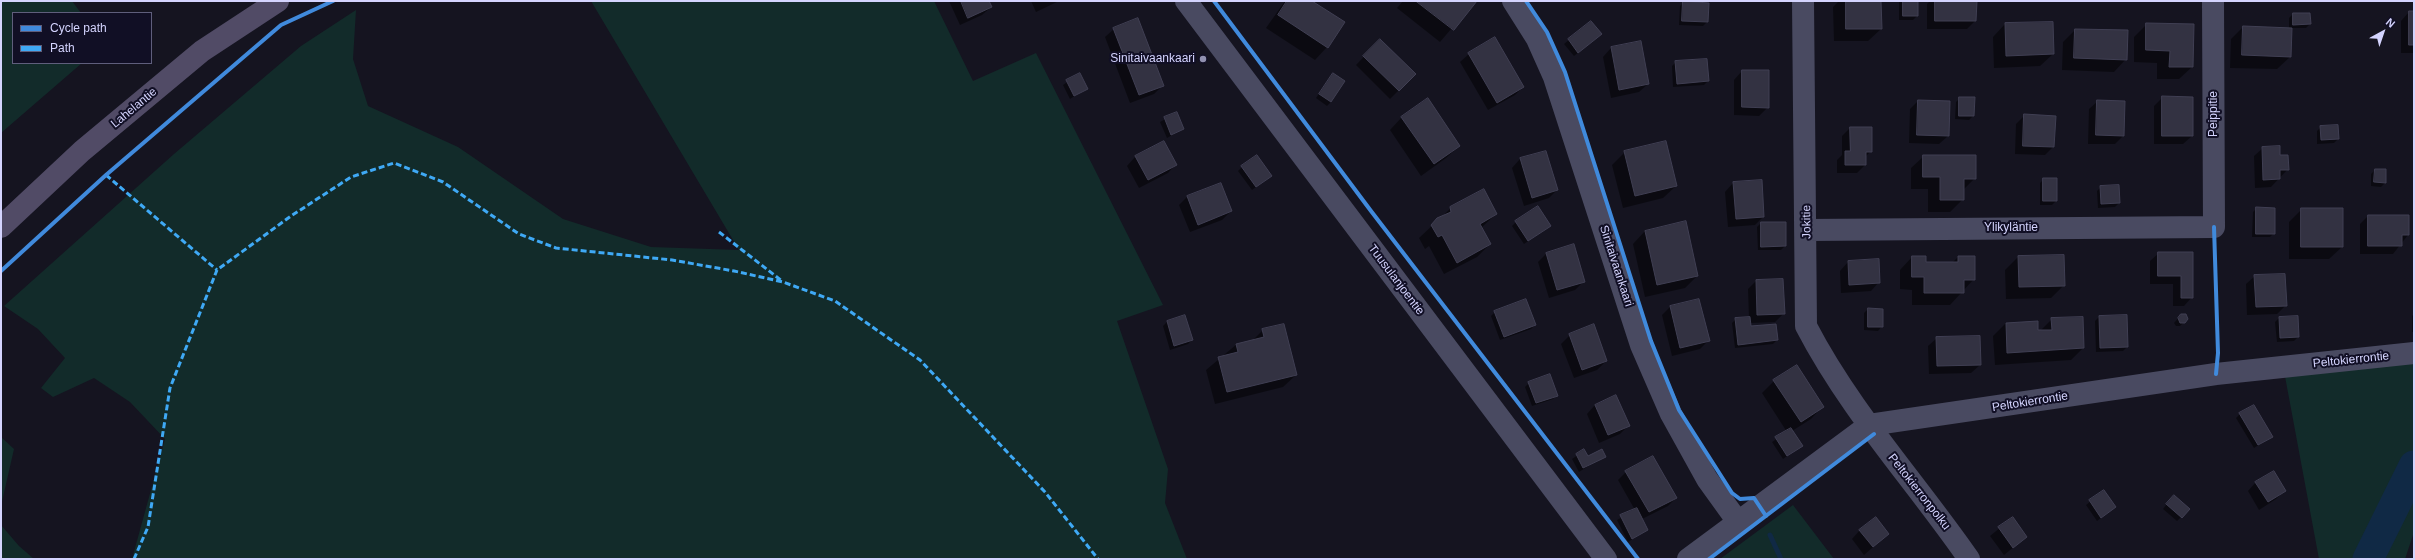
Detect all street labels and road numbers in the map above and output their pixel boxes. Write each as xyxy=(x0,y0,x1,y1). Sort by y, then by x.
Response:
street label: Lahelantie xyxy=(108,85,160,131)
street label: Peippitie xyxy=(2207,91,2221,137)
street label: Jokitie xyxy=(1800,205,1814,239)
street label: Ylikyläntie xyxy=(1984,221,2038,235)
street label: Sinitaivaankaari xyxy=(1596,223,1636,309)
street label: Tuusulanjoentie xyxy=(1365,242,1427,318)
street label: Peltokierrontie xyxy=(2312,349,2390,371)
street label: Peltokierrontie xyxy=(1991,389,2069,415)
street label: Peltokierronpolku xyxy=(1885,451,1953,533)

